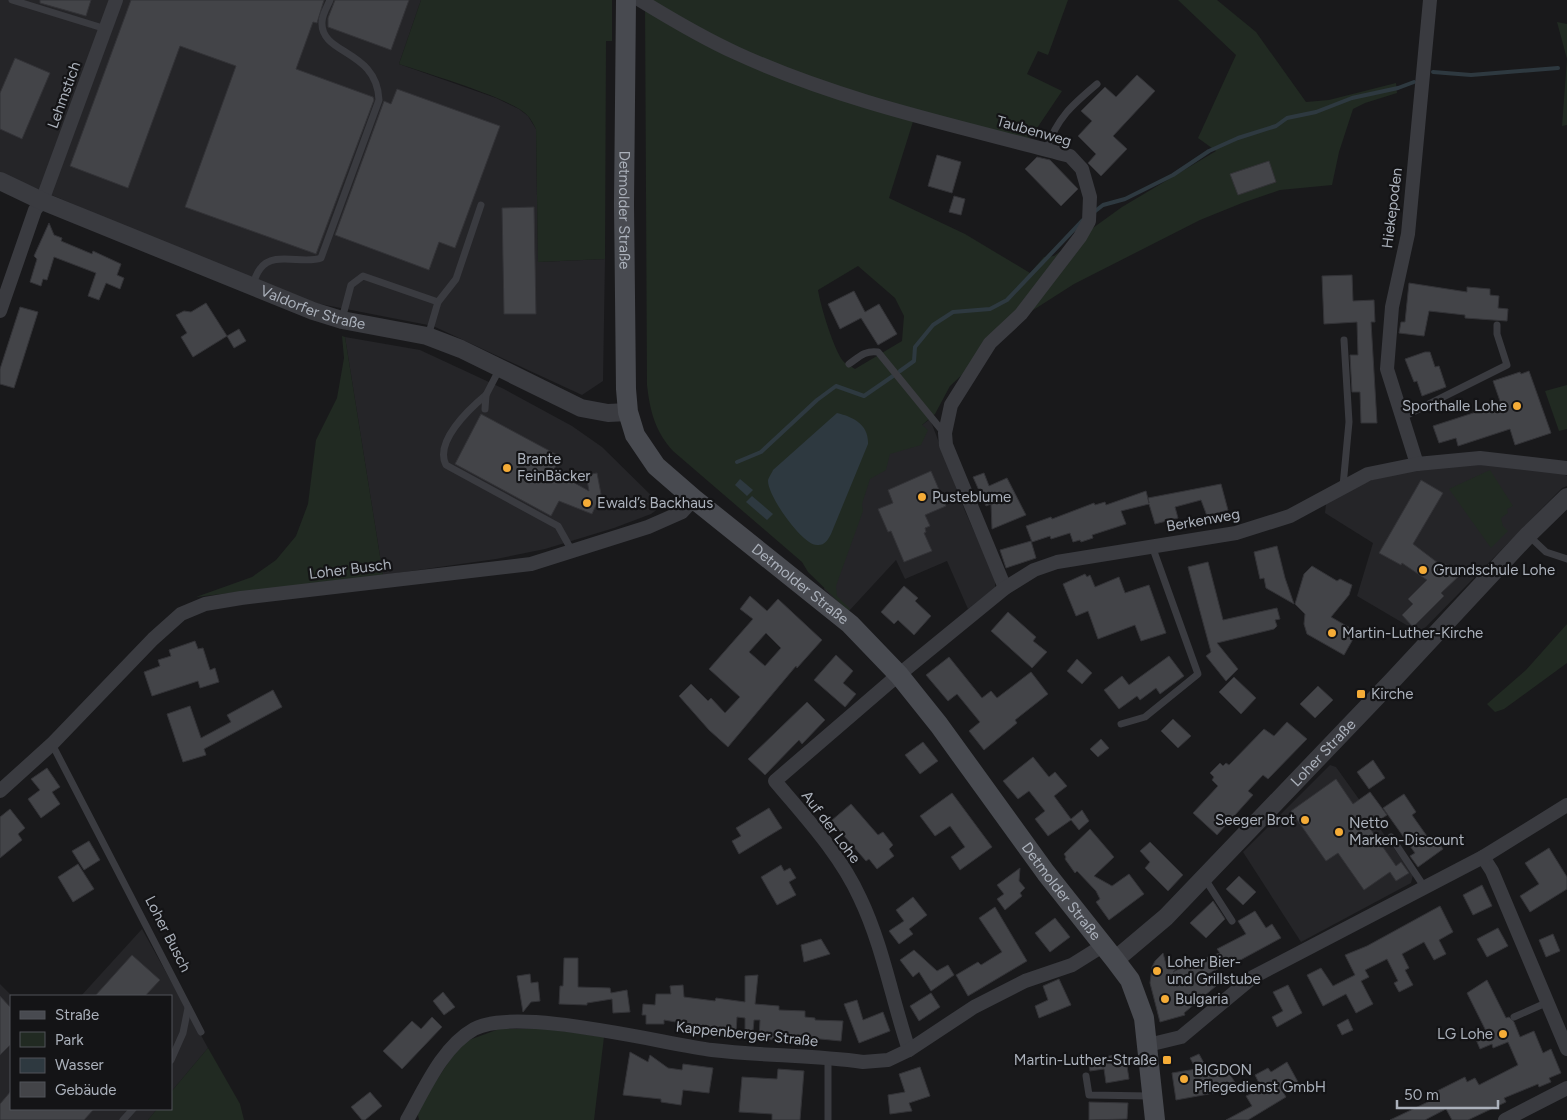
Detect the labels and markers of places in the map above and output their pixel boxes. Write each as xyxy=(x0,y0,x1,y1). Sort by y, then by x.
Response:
place label: Sporthalle Lohe xyxy=(1402,397,1507,415)
marker: Sporthalle Lohe xyxy=(1511,400,1523,412)
place label: Brante FeinBäcker xyxy=(517,450,590,485)
marker: Brante FeinBäcker xyxy=(501,462,513,474)
place label: Pusteblume xyxy=(932,488,1011,506)
marker: Pusteblume xyxy=(916,491,928,503)
place label: Ewald’s Backhaus xyxy=(597,494,713,512)
marker: Ewald’s Backhaus xyxy=(581,497,593,509)
place label: Grundschule Lohe xyxy=(1433,561,1555,579)
marker: Grundschule Lohe xyxy=(1417,564,1429,576)
place label: Martin-Luther-Kirche xyxy=(1342,624,1483,642)
marker: Martin-Luther-Kirche xyxy=(1326,627,1338,639)
place label: Kirche xyxy=(1371,685,1413,703)
marker: Kirche xyxy=(1355,688,1367,700)
place label: Seeger Brot xyxy=(1215,811,1295,829)
marker: Seeger Brot xyxy=(1299,814,1311,826)
place label: Netto Marken-Discount xyxy=(1349,814,1465,849)
marker: Netto Marken-Discount xyxy=(1333,826,1345,838)
place label: Loher Bier- und Grillstube xyxy=(1167,953,1261,988)
marker: Loher Bier- und Grillstube xyxy=(1151,965,1163,977)
place label: Bulgaria xyxy=(1175,990,1229,1008)
marker: Bulgaria xyxy=(1159,993,1171,1005)
place label: LG Lohe xyxy=(1437,1025,1493,1043)
marker: LG Lohe xyxy=(1497,1028,1509,1040)
place label: Martin-Luther-Straße xyxy=(1014,1051,1157,1069)
marker: Martin-Luther-Straße xyxy=(1161,1054,1173,1066)
place label: BIGDON Pflegedienst GmbH xyxy=(1194,1061,1326,1096)
marker: BIGDON Pflegedienst GmbH xyxy=(1178,1073,1190,1085)

